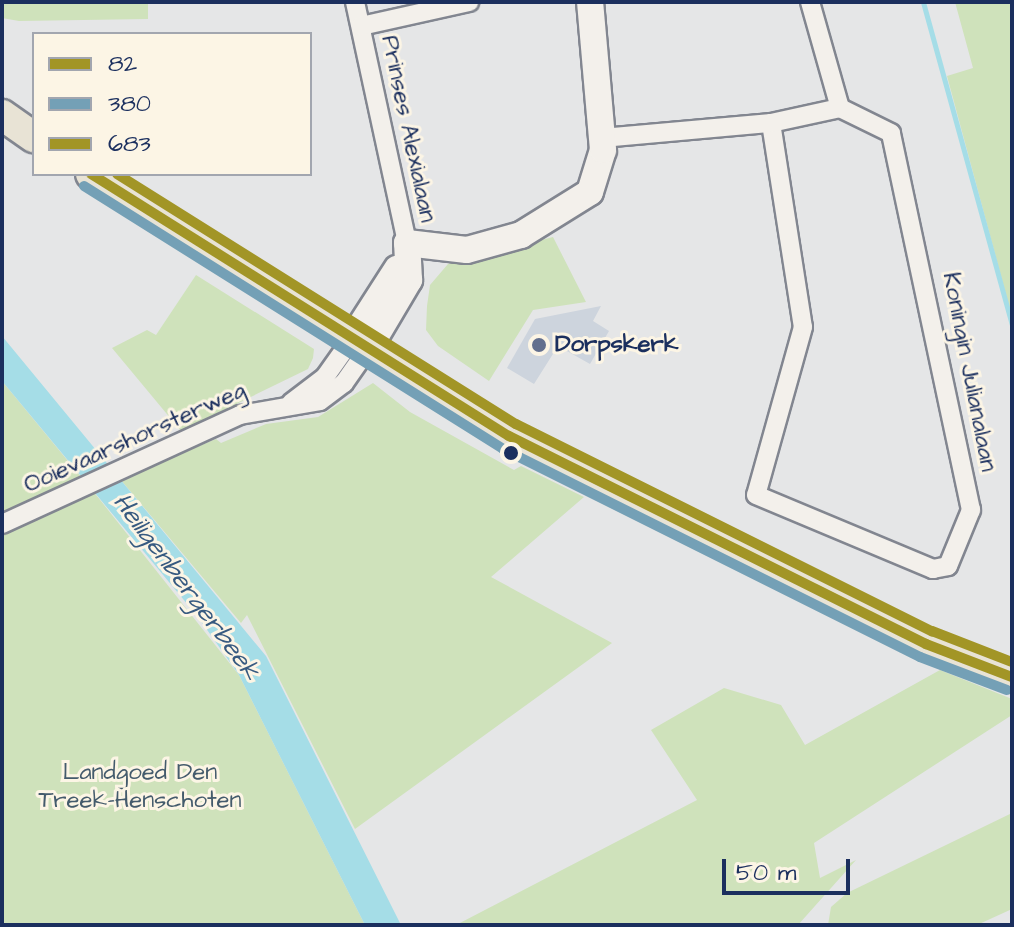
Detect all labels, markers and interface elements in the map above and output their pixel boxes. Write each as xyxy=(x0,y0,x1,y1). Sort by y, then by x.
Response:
legend xyxy=(32,32,312,176)
street label: Prinses Alexialaan xyxy=(374,33,442,225)
text: 82 xyxy=(108,47,137,81)
text: 380 xyxy=(108,87,151,121)
text: 683 xyxy=(108,127,151,161)
street label: Koningin Julianalaan xyxy=(936,270,1002,474)
place label: Dorpskerk xyxy=(555,331,678,359)
marker: Dorpskerk xyxy=(530,336,548,354)
street label: Ooievaarshorsterweg xyxy=(20,376,250,500)
unlabelled marker xyxy=(503,445,519,461)
water label: Heiligenbergerbeek xyxy=(106,487,266,687)
park label: Landgoed Den Treek-Henschoten xyxy=(38,759,242,815)
scale bar xyxy=(726,843,854,893)
text: 50 m xyxy=(736,856,796,890)

